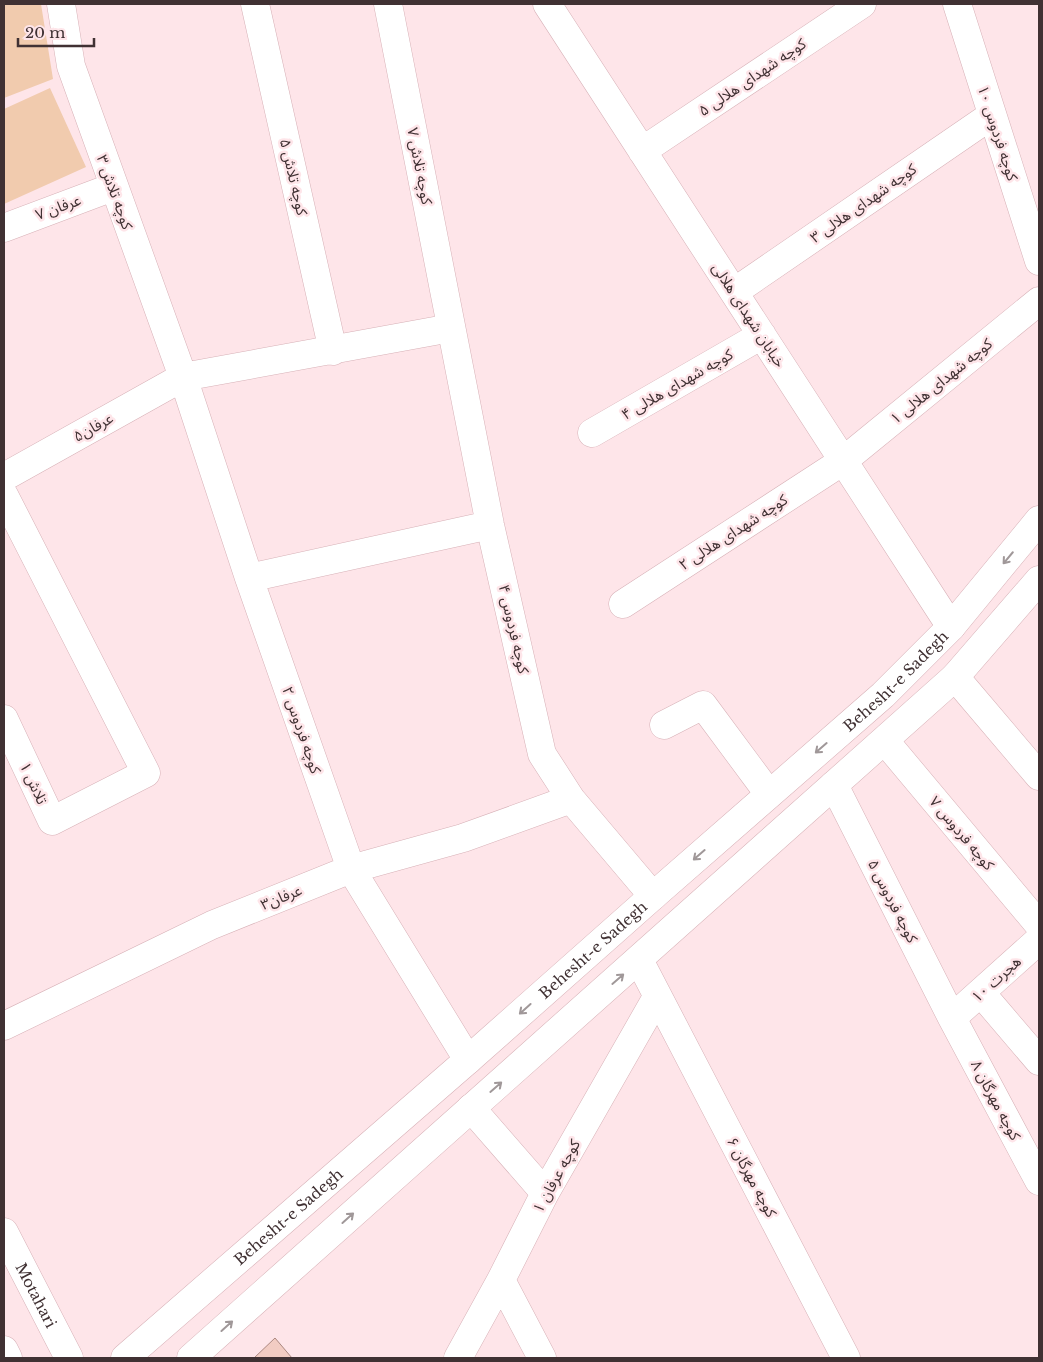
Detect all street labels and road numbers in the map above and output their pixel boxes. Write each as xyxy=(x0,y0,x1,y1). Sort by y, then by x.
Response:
street label: کوچه شهدای هلالی ۵ xyxy=(695,34,811,121)
street label: کوچه فردوس ۱۰ xyxy=(973,83,1023,184)
street label: کوچه تلاش ۷ xyxy=(402,126,437,207)
street label: کوچه تلاش ۵ xyxy=(275,137,312,218)
street label: کوچه تلاش ۳ xyxy=(92,152,138,233)
street label: کوچه شهدای هلالی ۳ xyxy=(806,159,921,248)
street label: عرفان ۷ xyxy=(33,190,84,224)
street label: خیابان شهدای هلالی xyxy=(708,259,790,371)
street label: کوچه شهدای هلالی ۱ xyxy=(886,334,997,429)
street label: کوچه شهدای هلالی ۴ xyxy=(618,344,737,425)
street label: عرفان۵ xyxy=(70,408,117,446)
street label: کوچه شهدای هلالی ۲ xyxy=(675,489,792,575)
street label: کوچه فردوس ۴ xyxy=(494,583,534,676)
street label: Behesht-e Sadegh xyxy=(839,626,952,735)
street label: کوچه فردوس ۲ xyxy=(277,684,326,777)
street label: تلاش ۱ xyxy=(16,759,52,807)
street label: کوچه فردوس ۷ xyxy=(925,792,999,875)
street label: کوچه فردوس ۵ xyxy=(863,856,922,947)
street label: عرفان۳ xyxy=(258,880,305,914)
street label: Behesht-e Sadegh xyxy=(535,897,651,1002)
street label: هجرت ۱۰ xyxy=(967,952,1025,1006)
street label: کوچه مهرگان ۸ xyxy=(966,1057,1025,1145)
street label: کوچه مهرگان ۶ xyxy=(722,1134,781,1222)
street label: کوچه عرفان ۱ xyxy=(528,1135,585,1217)
street label: Behesht-e Sadegh xyxy=(230,1164,346,1269)
street label: Motahari xyxy=(12,1259,61,1331)

